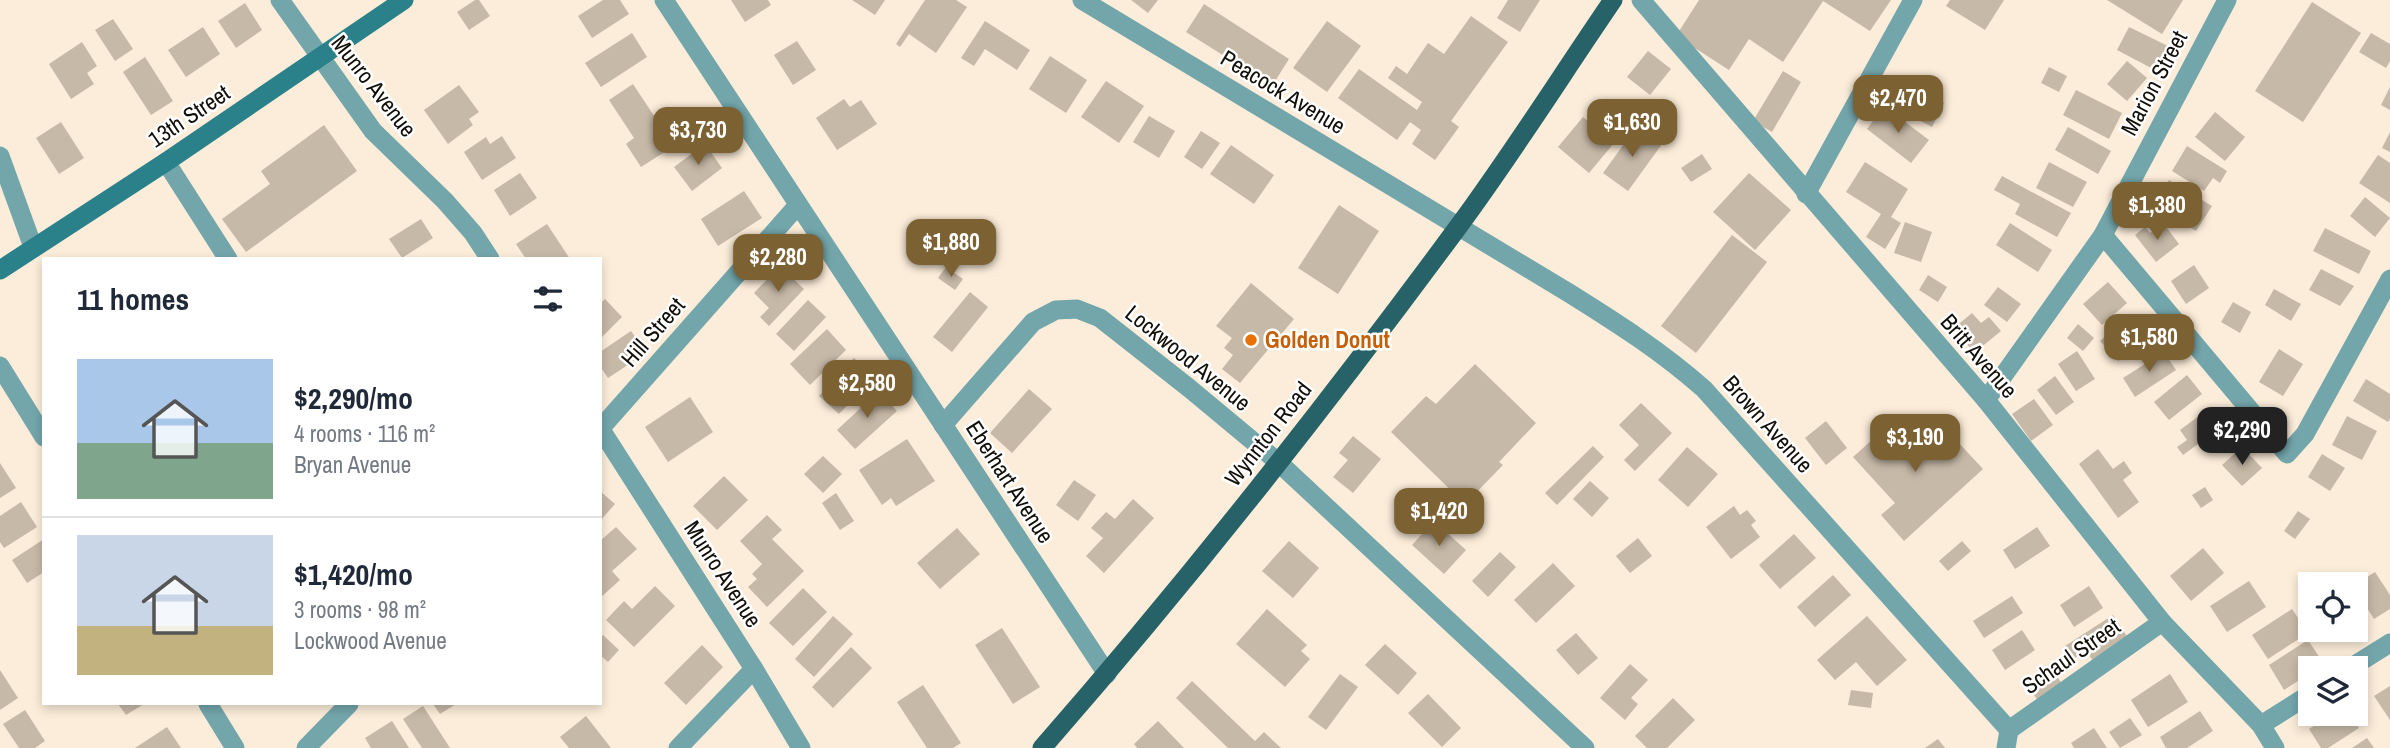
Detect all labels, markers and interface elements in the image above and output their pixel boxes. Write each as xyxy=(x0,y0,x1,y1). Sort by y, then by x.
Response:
street label: Marion Street xyxy=(2113,25,2194,140)
street label: Munro Avenue xyxy=(325,28,424,143)
street label: Peacock Avenue xyxy=(1215,42,1351,141)
pin: $2,470 xyxy=(1841,76,1955,135)
street label: 13th Street xyxy=(142,77,236,154)
text: $2,470 xyxy=(1869,82,1927,113)
pin: $1,630 xyxy=(1575,100,1689,159)
text: $1,630 xyxy=(1603,106,1661,137)
pin: $3,730 xyxy=(641,108,755,167)
text: $3,730 xyxy=(669,114,727,145)
pin: $1,380 xyxy=(2100,182,2214,242)
text: $1,380 xyxy=(2128,189,2186,220)
pin: $1,880 xyxy=(894,219,1008,279)
text: $1,880 xyxy=(922,226,980,257)
pin: $2,280 xyxy=(721,234,835,294)
text: $2,280 xyxy=(749,241,807,272)
text: 11 homes xyxy=(77,279,189,319)
icon: filters xyxy=(529,280,567,318)
street label: Hill Street xyxy=(614,290,691,373)
street label: Lockwood Avenue xyxy=(1119,297,1257,418)
street label: Britt Avenue xyxy=(1934,307,2025,405)
pin: $1,580 xyxy=(2092,314,2206,374)
text: $1,580 xyxy=(2120,321,2178,352)
place label: Golden Donut xyxy=(1265,324,1390,355)
marker: Golden Donut xyxy=(1243,332,1259,348)
pin: $2,580 xyxy=(810,360,924,420)
text: $2,580 xyxy=(838,367,896,398)
street label: Brown Avenue xyxy=(1716,368,1820,479)
street label: Wynnton Road xyxy=(1217,375,1318,492)
text: $2,290/mo xyxy=(294,378,413,418)
icon: home xyxy=(133,387,217,471)
pin: $2,290 xyxy=(2185,407,2299,467)
pin: $3,190 xyxy=(1858,414,1972,474)
text: $2,290 xyxy=(2213,414,2271,445)
street label: Eberhart Avenue xyxy=(959,415,1062,549)
text: 4 rooms · 116 m² xyxy=(294,418,435,449)
text: $3,190 xyxy=(1886,421,1944,452)
text: Bryan Avenue xyxy=(294,449,411,480)
pin: $1,420 xyxy=(1382,489,1496,548)
text: $1,420 xyxy=(1410,495,1468,526)
street label: Munro Avenue xyxy=(677,514,769,633)
text: $1,420/mo xyxy=(294,554,413,594)
icon: home xyxy=(133,563,217,647)
map controls xyxy=(2298,572,2368,726)
button: locate xyxy=(2298,572,2368,642)
text: 3 rooms · 98 m² xyxy=(294,594,426,625)
street label: Schaul Street xyxy=(2015,610,2126,701)
text: Lockwood Avenue xyxy=(294,625,447,656)
button: layers xyxy=(2298,656,2368,726)

